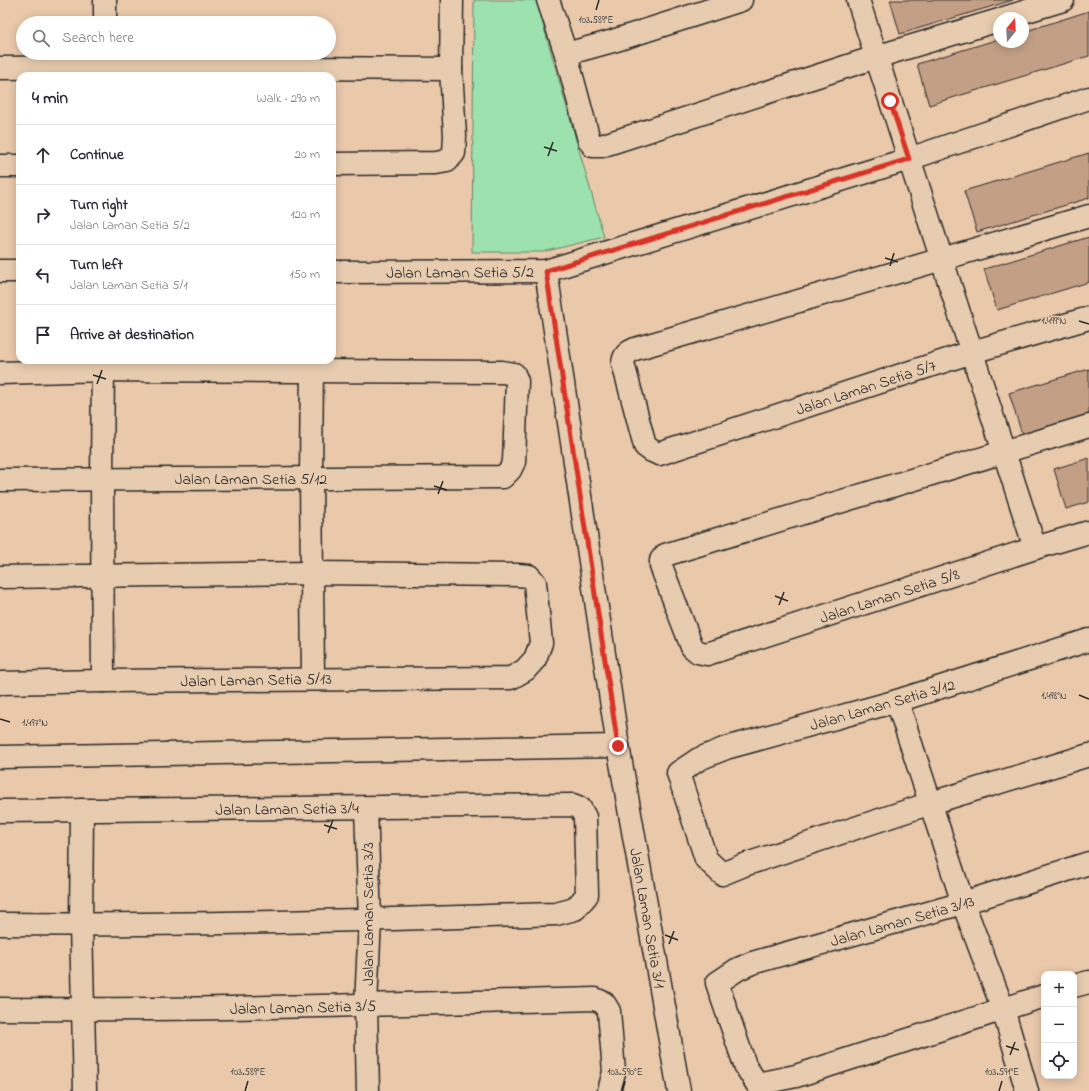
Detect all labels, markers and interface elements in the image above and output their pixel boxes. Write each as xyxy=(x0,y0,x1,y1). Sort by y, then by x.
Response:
north arrow xyxy=(993,12,1029,48)
text: 103.589°E xyxy=(579,13,613,28)
search box xyxy=(16,16,336,60)
icon: search xyxy=(30,27,52,49)
text: Search here xyxy=(62,27,134,49)
text: 4 min xyxy=(32,86,68,111)
text: Walk · 290 m xyxy=(256,89,320,108)
route start xyxy=(881,92,899,110)
icon: ahead xyxy=(32,144,54,166)
text: Continue xyxy=(70,144,124,166)
text: 20 m xyxy=(295,145,320,164)
text: Turn right xyxy=(70,194,128,216)
icon: right xyxy=(32,204,54,226)
text: 120 m xyxy=(290,205,320,224)
text: Jalan Laman Setia 5/2 xyxy=(70,216,190,235)
text: Turn left xyxy=(70,254,123,276)
street label: Jalan Laman Setia 5/2 xyxy=(386,261,534,286)
icon: left xyxy=(32,264,54,286)
text: 150 m xyxy=(289,265,320,284)
text: Jalan Laman Setia 5/1 xyxy=(70,276,188,295)
text: 1.499°N xyxy=(1042,314,1067,329)
icon: arrive xyxy=(32,324,54,346)
text: Arrive at destination xyxy=(70,324,194,346)
street label: Jalan Laman Setia 5/7 xyxy=(793,354,940,423)
street label: Jalan Laman Setia 5/12 xyxy=(175,468,327,492)
street label: Jalan Laman Setia 5/8 xyxy=(817,563,963,631)
street label: Jalan Laman Setia 5/13 xyxy=(180,668,332,694)
street label: Jalan Laman Setia 3/12 xyxy=(807,674,958,738)
text: 1.498°N xyxy=(1041,689,1067,704)
text: 1.497°N xyxy=(22,716,48,731)
route end xyxy=(609,737,627,755)
street label: Jalan Laman Setia 3/4 xyxy=(215,797,359,823)
street label: Jalan Laman Setia 3/3 xyxy=(357,842,381,986)
street label: Jalan Laman Setia 3/1 xyxy=(622,846,671,990)
street label: Jalan Laman Setia 3/13 xyxy=(828,890,978,954)
map controls xyxy=(1041,971,1077,1079)
button: + xyxy=(1041,971,1077,1007)
street label: Jalan Laman Setia 3/5 xyxy=(230,995,377,1022)
button: − xyxy=(1041,1007,1077,1043)
button: locate xyxy=(1041,1043,1077,1079)
text: 103.589°E xyxy=(231,1065,265,1080)
text: 103.590°E xyxy=(607,1065,643,1080)
text: 103.591°E xyxy=(985,1065,1019,1080)

